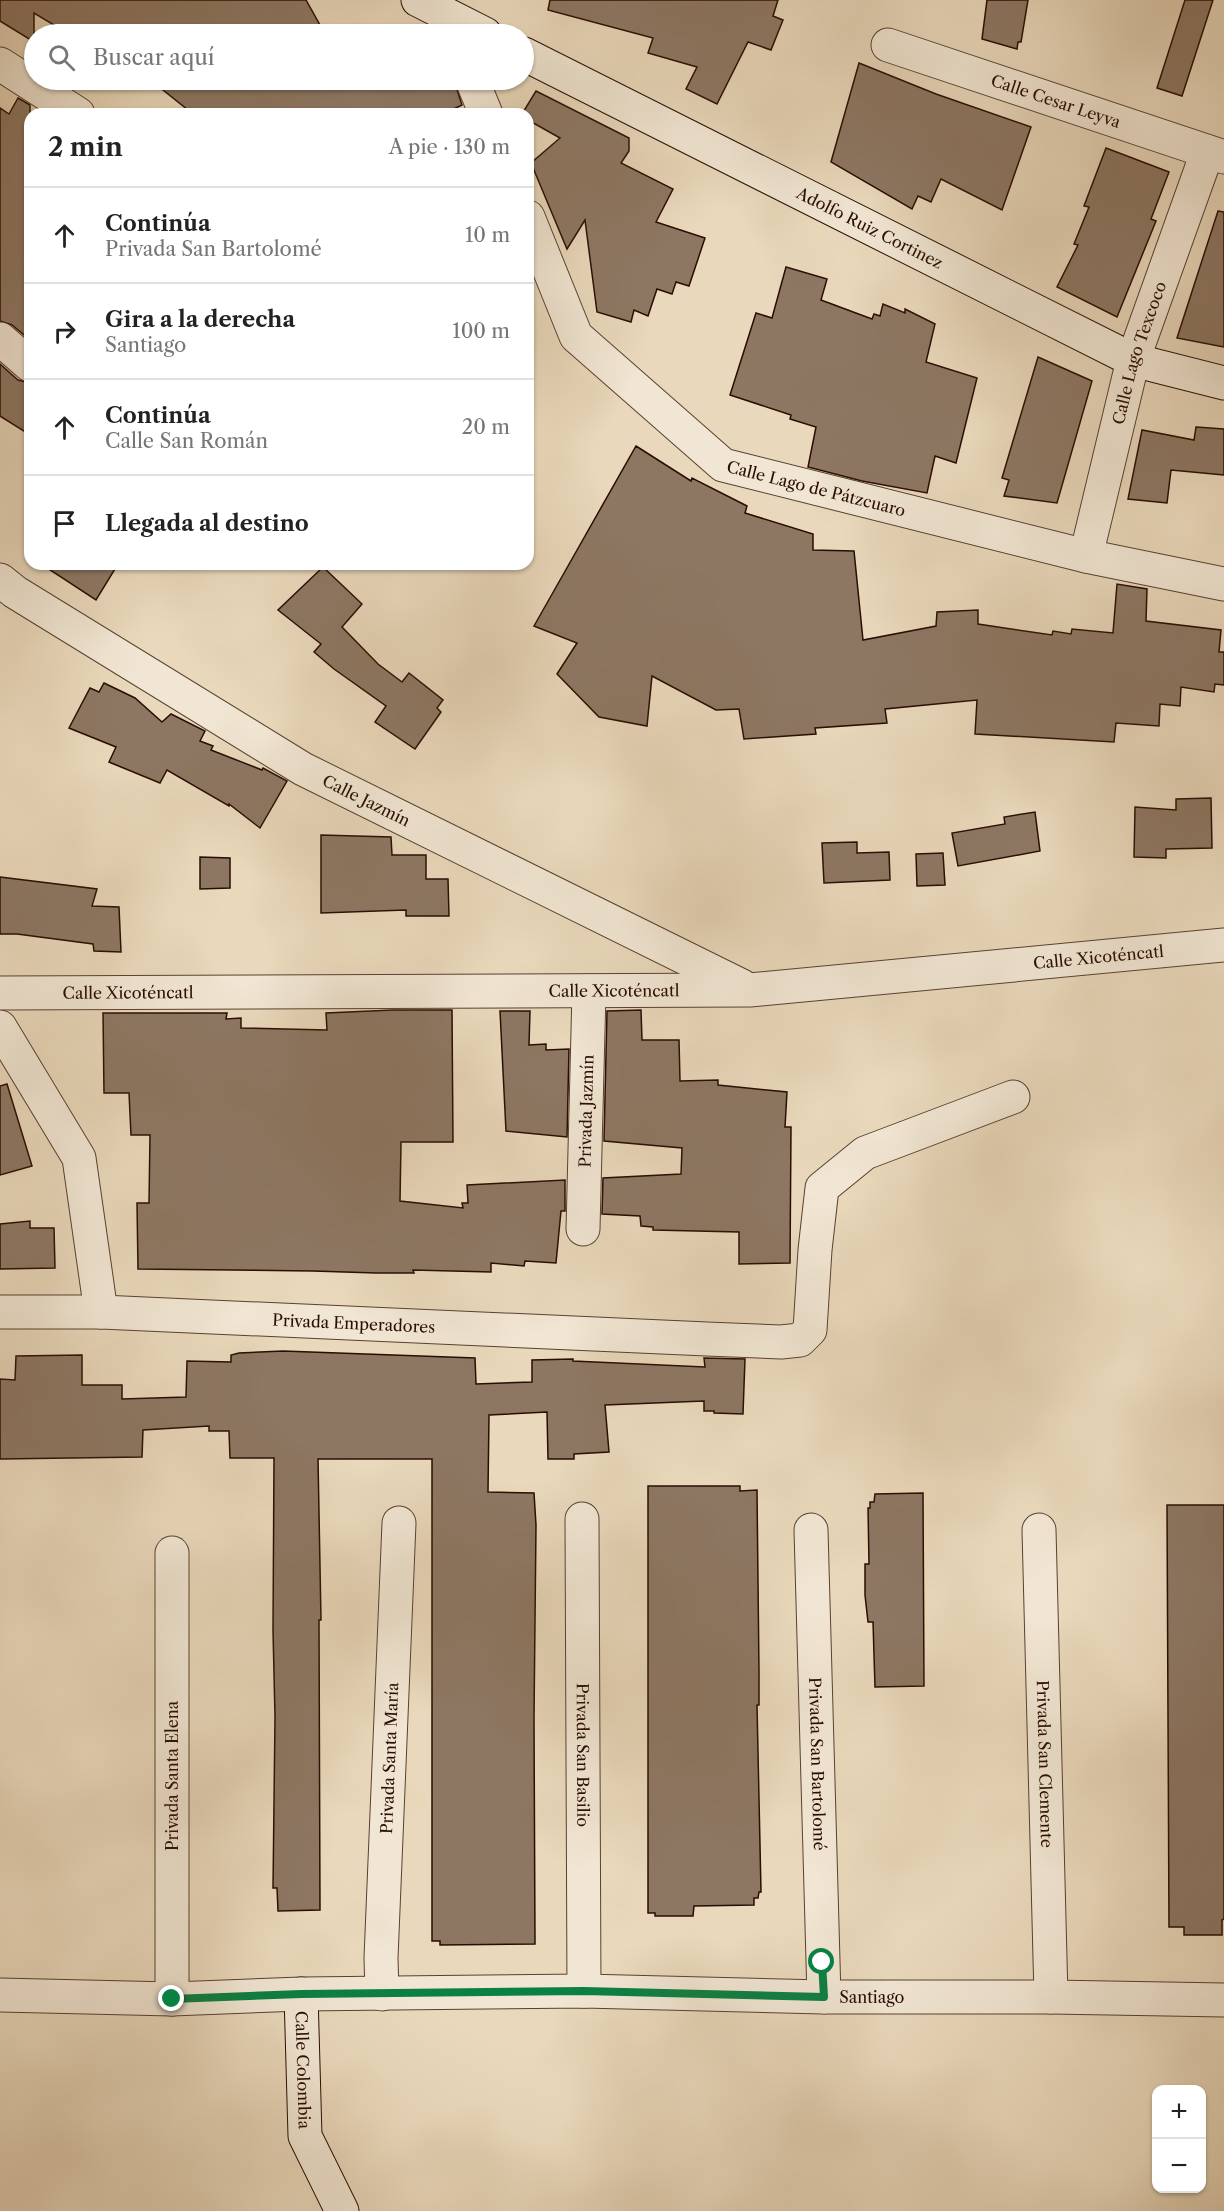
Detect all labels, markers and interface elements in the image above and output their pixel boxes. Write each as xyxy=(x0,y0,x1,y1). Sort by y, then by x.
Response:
search box xyxy=(24,24,534,90)
icon: search xyxy=(45,41,78,74)
text: Buscar aquí xyxy=(93,44,215,71)
street label: Calle Cesar Leyva xyxy=(988,70,1124,132)
text: 2 min xyxy=(48,131,123,163)
text: A pie · 130 m xyxy=(389,135,510,159)
street label: Adolfo Ruiz Cortinez xyxy=(792,182,946,273)
text: Continúa xyxy=(105,210,211,237)
icon: ahead xyxy=(48,219,81,252)
text: 10 m xyxy=(465,223,510,247)
text: Privada San Bartolomé xyxy=(105,237,322,261)
street label: Calle Lago Texcoco xyxy=(1108,278,1170,426)
text: Gira a la derecha xyxy=(105,306,295,333)
icon: right xyxy=(48,315,81,348)
text: 100 m xyxy=(452,319,510,343)
text: Santiago xyxy=(105,333,186,357)
text: Continúa xyxy=(105,402,211,429)
icon: ahead xyxy=(48,411,81,444)
text: 20 m xyxy=(462,415,510,439)
text: Calle San Román xyxy=(105,429,268,453)
street label: Calle Lago de Pátzcuaro xyxy=(725,456,908,520)
icon: arrive xyxy=(48,507,81,540)
text: Llegada al destino xyxy=(105,510,309,537)
street label: Calle Jazmín xyxy=(319,770,414,830)
street label: Calle Xicoténcatl xyxy=(1032,941,1165,973)
street label: Calle Xicoténcatl xyxy=(549,980,680,1001)
street label: Calle Xicoténcatl xyxy=(63,982,194,1003)
street label: Privada Jazmín xyxy=(575,1054,597,1168)
street label: Privada Emperadores xyxy=(272,1310,436,1337)
street label: Privada San Bartolomé xyxy=(805,1677,830,1851)
street label: Privada San Clemente xyxy=(1033,1680,1057,1848)
street label: Privada Santa María xyxy=(376,1681,402,1834)
street label: Privada San Basilio xyxy=(573,1683,593,1827)
street label: Privada Santa Elena xyxy=(162,1700,182,1851)
route start xyxy=(808,1948,834,1974)
route end xyxy=(158,1985,184,2011)
street label: Santiago xyxy=(839,1987,905,2007)
street label: Calle Colombia xyxy=(291,2011,315,2130)
map controls xyxy=(1152,2085,1206,2193)
button: + xyxy=(1152,2085,1206,2139)
button: − xyxy=(1152,2139,1206,2193)

